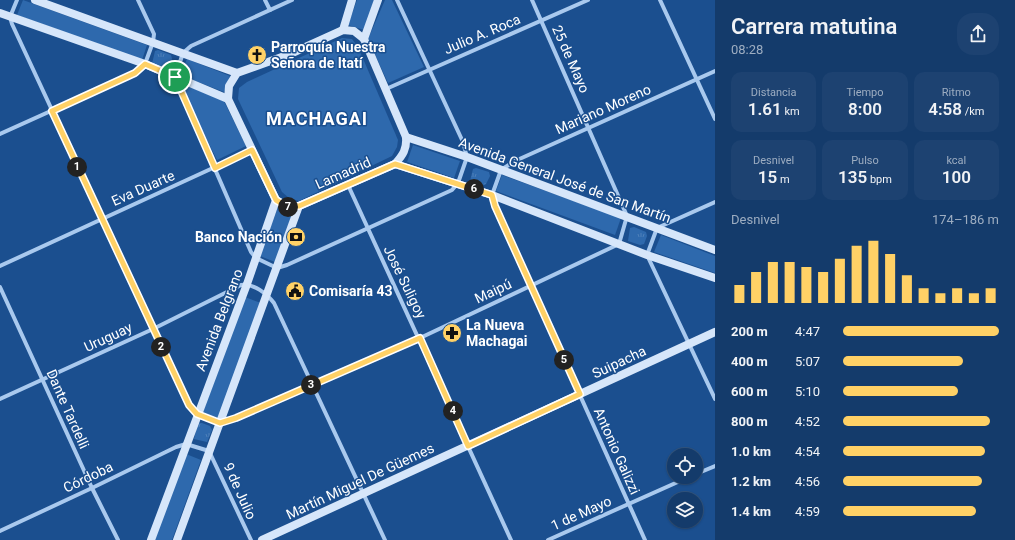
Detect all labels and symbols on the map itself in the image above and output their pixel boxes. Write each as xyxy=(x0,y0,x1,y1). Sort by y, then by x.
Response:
street label: Julio A. Roca xyxy=(441,11,523,57)
street label: 25 de Mayo xyxy=(549,23,593,95)
place label: Parroquía Nuestra Señora de Itatí xyxy=(271,39,386,71)
church icon: Parroquía Nuestra Señora de Itatí xyxy=(246,44,268,66)
pin xyxy=(158,60,192,94)
street label: Mariano Moreno xyxy=(553,81,653,137)
district label: MACHAGAI xyxy=(266,108,368,129)
street label: Avenida General José de San Martín xyxy=(457,134,673,226)
street label: Lamadrid xyxy=(313,154,373,192)
pin: 1 xyxy=(67,157,87,177)
street label: Eva Duarte xyxy=(109,167,177,209)
pin: 6 xyxy=(464,179,484,199)
pin: 7 xyxy=(278,197,298,217)
bank icon: Banco Nación xyxy=(285,226,307,248)
place label: Banco Nación xyxy=(195,229,282,245)
street label: José Suligoy xyxy=(380,243,430,321)
street label: Avenida Belgrano xyxy=(192,267,246,373)
street label: Maipú xyxy=(472,276,514,306)
public building icon: Comisaría 43 xyxy=(284,280,306,302)
place label: Comisaría 43 xyxy=(309,283,393,299)
place label: La Nueva Machagai xyxy=(466,317,528,349)
street label: Uruguay xyxy=(81,319,135,355)
pharmacy icon: La Nueva Machagai xyxy=(441,322,463,344)
pin: 2 xyxy=(151,337,171,357)
street label: Suipacha xyxy=(590,343,648,381)
pin: 5 xyxy=(554,350,574,370)
street label: Dante Tardelli xyxy=(43,367,93,451)
pin: 3 xyxy=(301,375,321,395)
pin: 4 xyxy=(443,401,463,421)
street label: Antonio Galizzi xyxy=(591,405,643,497)
street label: Martín Miguel De Güemes xyxy=(283,440,437,522)
street label: Córdoba xyxy=(61,458,115,496)
street label: 9 de Julio xyxy=(220,460,260,522)
street label: 1 de Mayo xyxy=(548,493,614,533)

